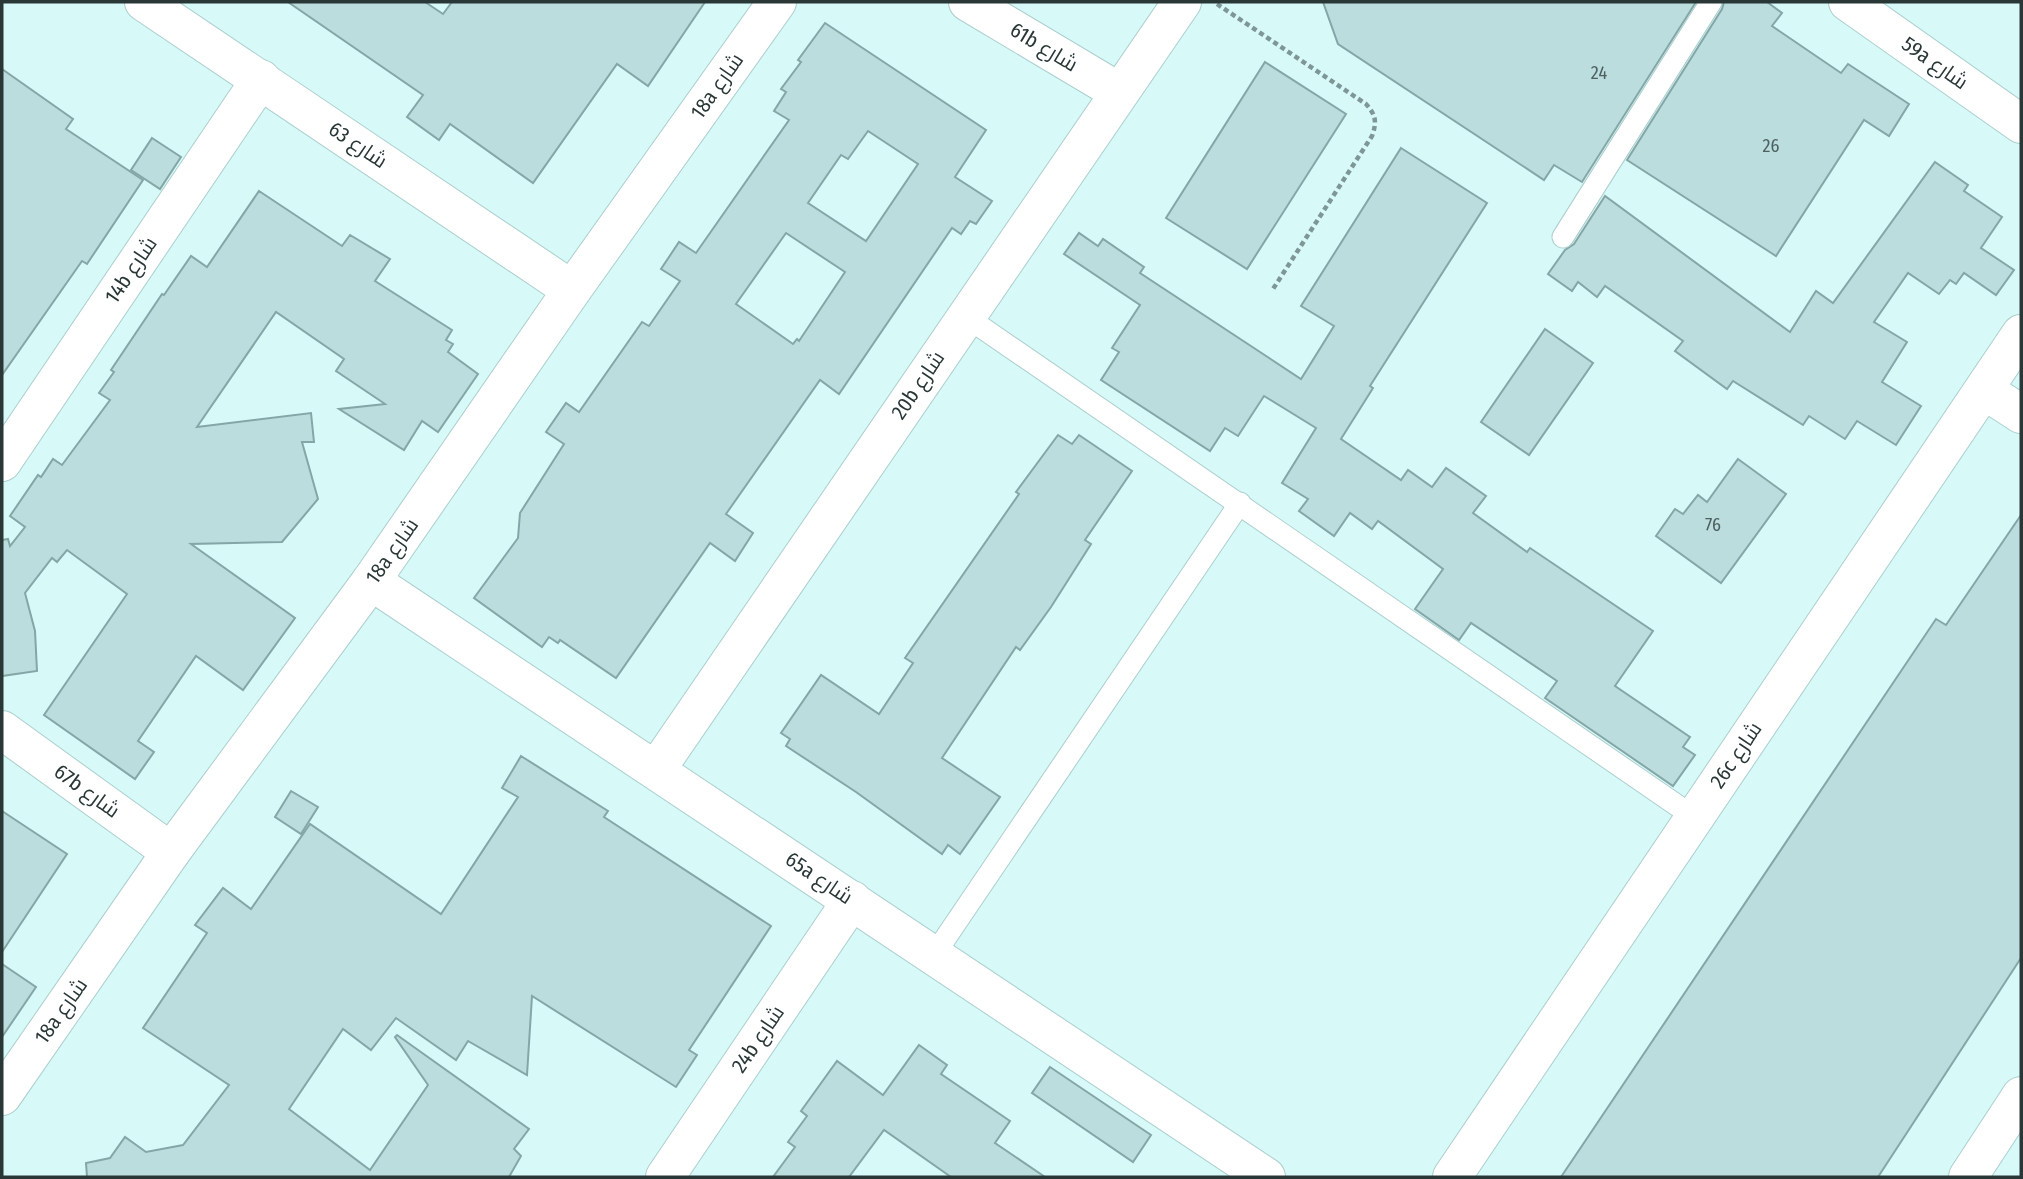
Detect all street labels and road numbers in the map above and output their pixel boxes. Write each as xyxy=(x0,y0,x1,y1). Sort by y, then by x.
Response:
street label: 61b شارع xyxy=(1005,17,1083,78)
street label: 59a شارع xyxy=(1896,31,1973,96)
street label: 18a شارع xyxy=(685,48,750,125)
street label: شارع 63 xyxy=(323,116,392,175)
street label: 14b شارع xyxy=(99,232,164,309)
street label: 20b شارع xyxy=(886,346,951,425)
street label: 18a شارع xyxy=(360,513,425,590)
street label: 26c شارع xyxy=(1704,717,1768,794)
street label: 67b شارع xyxy=(48,758,125,824)
street label: 65a شارع xyxy=(780,846,858,911)
street label: 18a شارع xyxy=(29,973,94,1050)
street label: 24b شارع xyxy=(726,1000,791,1078)

